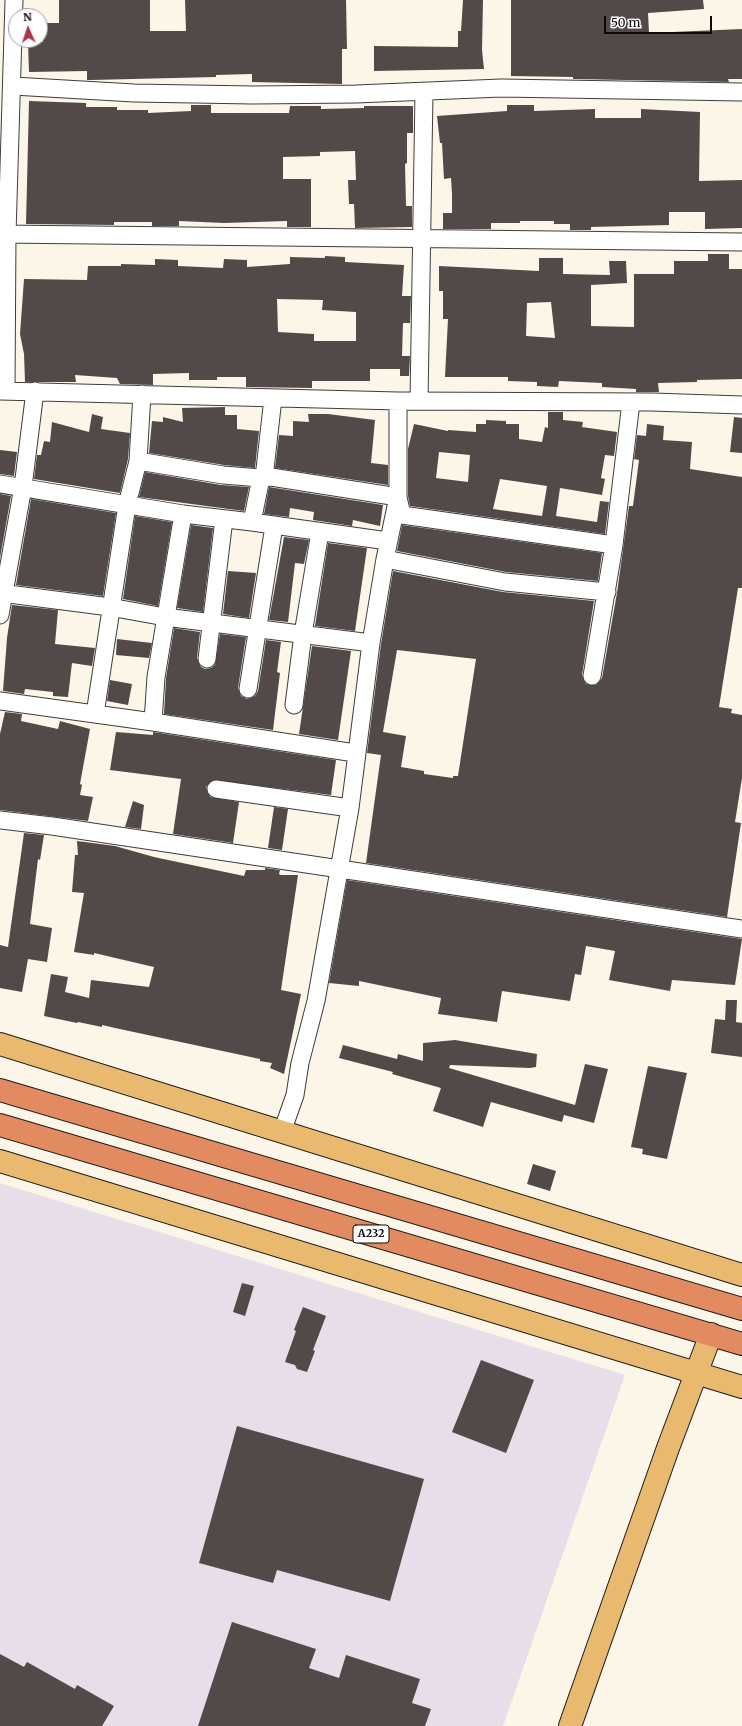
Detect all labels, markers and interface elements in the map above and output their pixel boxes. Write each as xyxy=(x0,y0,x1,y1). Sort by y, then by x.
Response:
north arrow xyxy=(8,8,48,48)
scale bar xyxy=(606,8,714,34)
text: N xyxy=(23,10,32,24)
text: 50 m xyxy=(611,15,640,30)
road number: A232 xyxy=(353,1225,389,1243)

